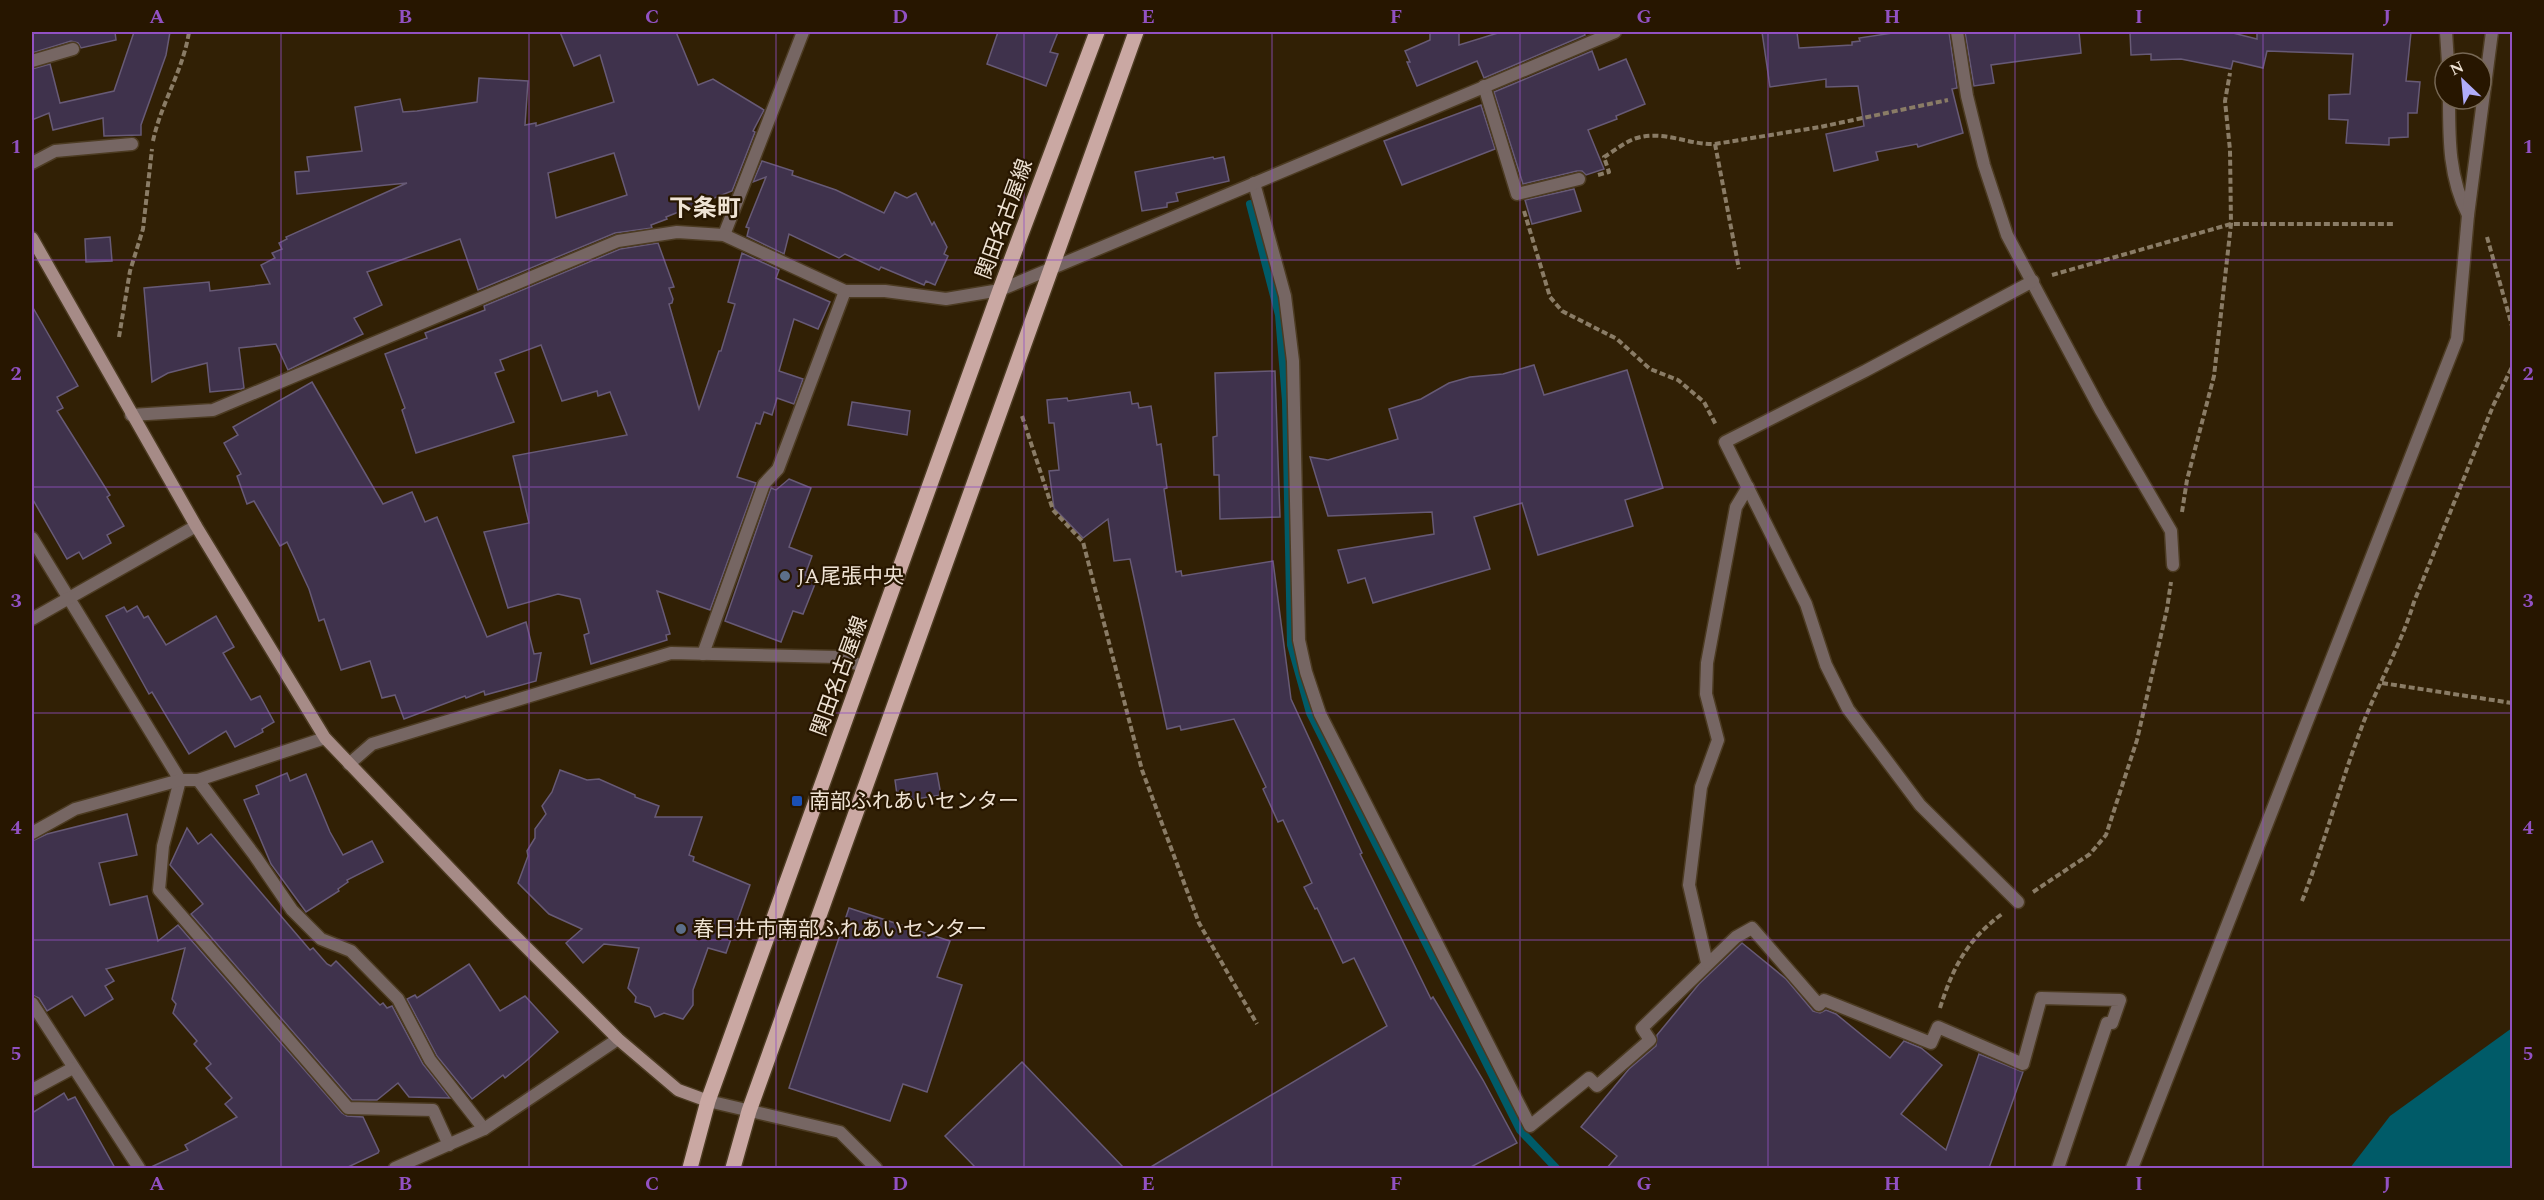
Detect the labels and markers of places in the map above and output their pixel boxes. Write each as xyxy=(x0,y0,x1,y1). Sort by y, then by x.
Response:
place label: JA尾張中央 xyxy=(797,561,904,593)
marker: JA尾張中央 xyxy=(778,569,792,583)
place label: 南部ふれあいセンター xyxy=(809,786,1019,818)
marker: 南部ふれあいセンター xyxy=(790,794,804,808)
place label: 春日井市南部ふれあいセンター xyxy=(693,914,987,946)
marker: 春日井市南部ふれあいセンター xyxy=(674,922,688,936)

